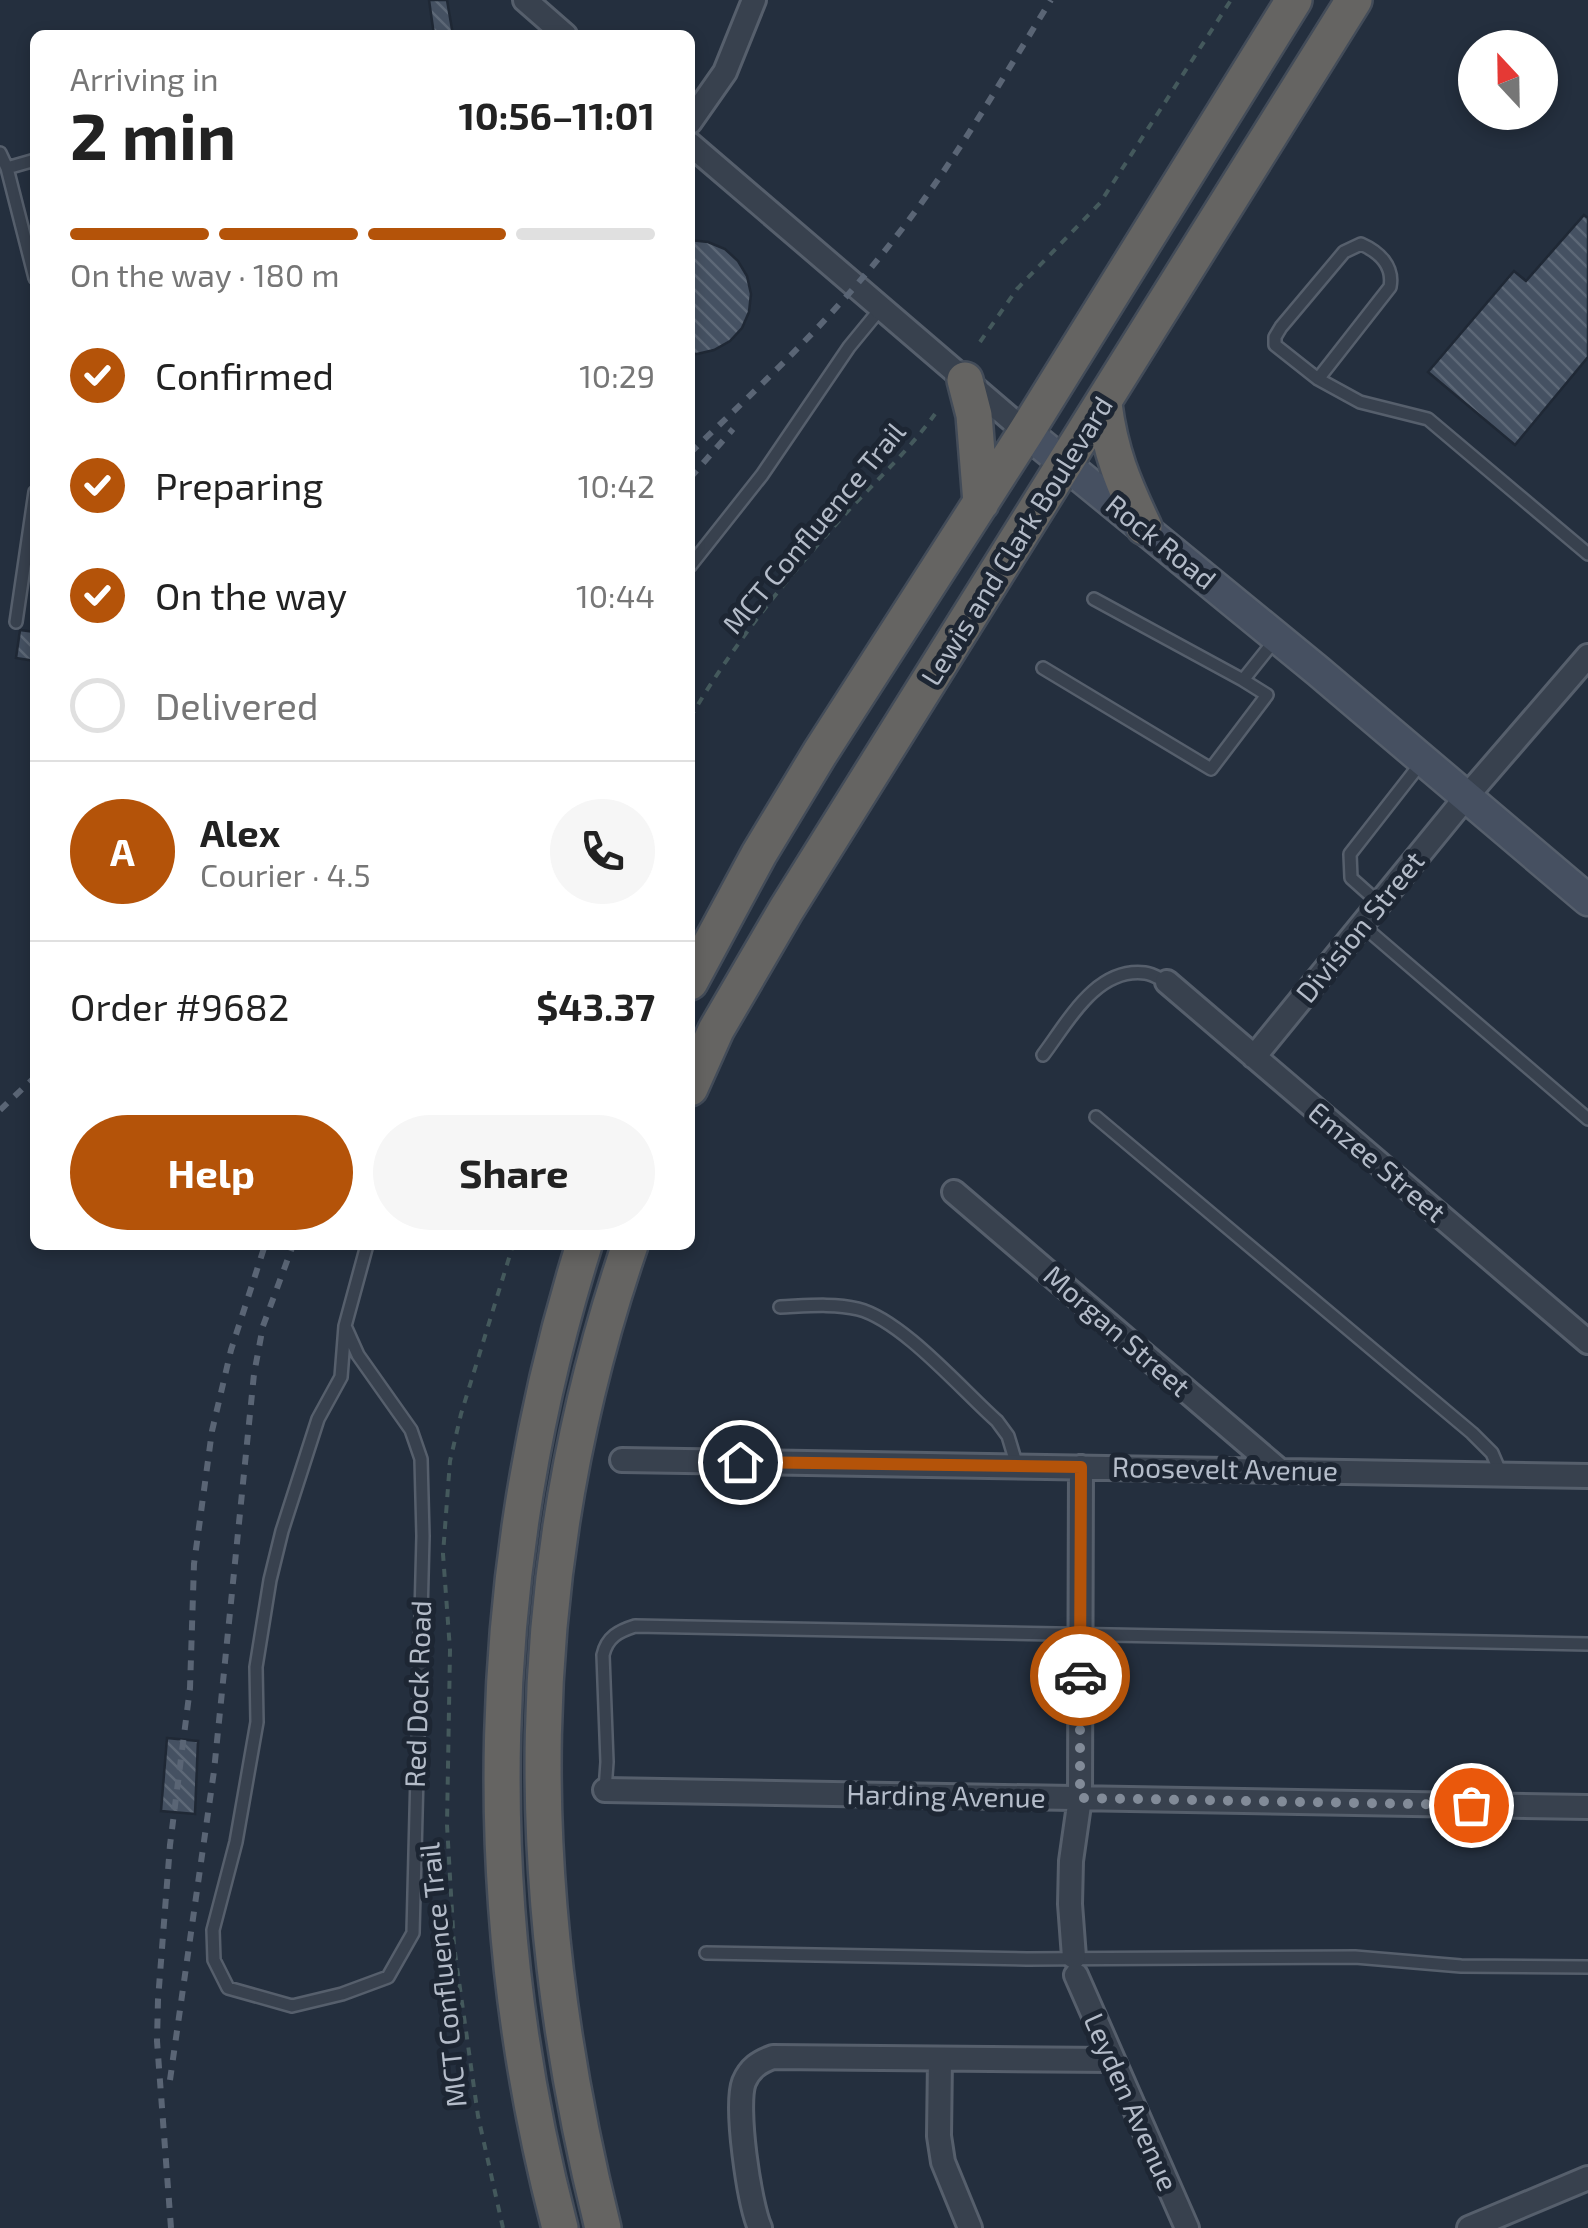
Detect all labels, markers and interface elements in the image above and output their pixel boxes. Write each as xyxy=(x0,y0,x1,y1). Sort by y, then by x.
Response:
north arrow xyxy=(1458,30,1558,130)
map controls xyxy=(1458,30,1558,130)
text: Arriving in xyxy=(70,59,219,97)
text: 10:56–11:01 xyxy=(458,92,655,138)
text: 2 min xyxy=(70,95,236,173)
text: On the way · 180 m xyxy=(70,255,340,293)
icon: check xyxy=(70,348,125,403)
text: Confirmed xyxy=(155,352,334,398)
text: 10:29 xyxy=(579,356,655,394)
street label: Lewis and Clark Boulevard xyxy=(913,390,1119,691)
street label: MCT Confluence Trail xyxy=(715,414,912,640)
icon: check xyxy=(70,458,125,513)
text: Preparing xyxy=(155,462,323,508)
text: 10:42 xyxy=(578,466,655,504)
street label: Rock Road xyxy=(1100,487,1223,596)
icon: check xyxy=(70,568,125,623)
text: On the way xyxy=(155,572,347,618)
text: 10:44 xyxy=(576,576,655,614)
text: Delivered xyxy=(155,682,319,728)
button: phone xyxy=(550,799,655,904)
text: Alex xyxy=(200,809,280,855)
text: A xyxy=(110,828,135,874)
street label: Division Street xyxy=(1288,844,1431,1009)
text: Courier · 4.5 xyxy=(200,855,371,893)
text: Order #9682 xyxy=(70,983,289,1029)
text: $43.37 xyxy=(536,983,655,1029)
street label: Emzee Street xyxy=(1302,1094,1453,1228)
button: Help xyxy=(70,1115,353,1230)
button: Share xyxy=(373,1115,655,1230)
street label: Morgan Street xyxy=(1038,1257,1198,1403)
pin xyxy=(698,1420,783,1505)
icon: home xyxy=(713,1435,768,1490)
street label: Roosevelt Avenue xyxy=(1112,1449,1338,1487)
street label: Red Dock Road xyxy=(397,1600,437,1788)
courier xyxy=(1030,1626,1130,1726)
icon: car xyxy=(1053,1649,1108,1704)
pin xyxy=(1429,1763,1514,1848)
street label: Harding Avenue xyxy=(846,1776,1046,1814)
icon: bag xyxy=(1444,1778,1499,1833)
street label: MCT Confluence Trail xyxy=(411,1840,473,2109)
street label: Leyden Avenue xyxy=(1078,2008,1186,2196)

